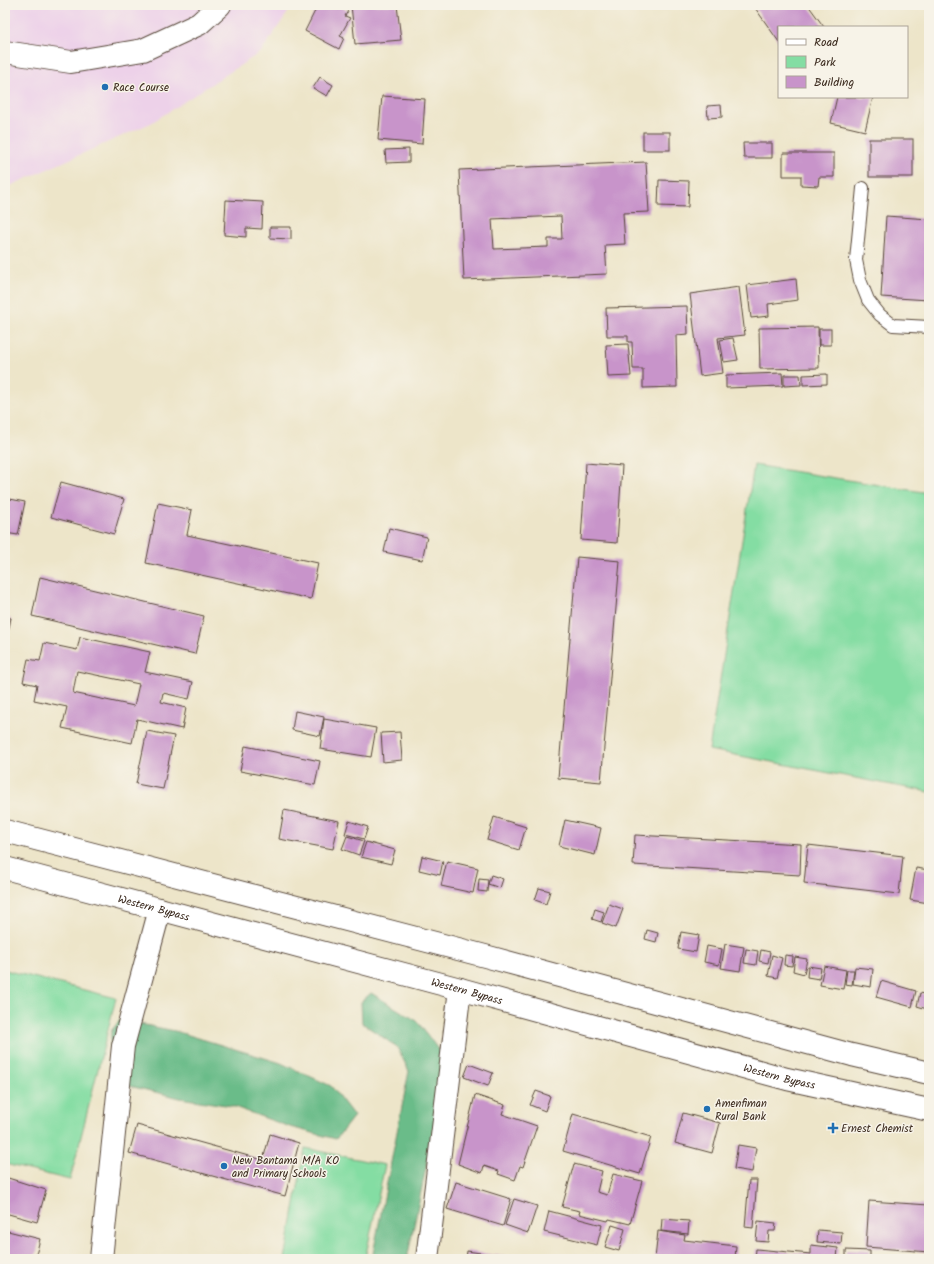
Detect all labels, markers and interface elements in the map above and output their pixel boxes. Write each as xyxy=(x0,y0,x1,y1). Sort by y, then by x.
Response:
legend xyxy=(778,26,908,98)
text: Road xyxy=(814,33,839,52)
text: Park xyxy=(814,53,836,72)
text: Building xyxy=(814,73,854,92)
place label: Race Course xyxy=(113,79,169,97)
marker: Race Course xyxy=(100,82,110,92)
street label: Western Bypass xyxy=(116,890,192,927)
street label: Western Bypass xyxy=(429,974,505,1010)
street label: Western Bypass xyxy=(741,1059,817,1095)
place label: Amenfiman Rural Bank xyxy=(715,1095,767,1126)
marker: Amenfiman Rural Bank xyxy=(702,1104,712,1114)
place label: Ernest Chemist xyxy=(841,1120,914,1138)
marker: Ernest Chemist xyxy=(828,1123,838,1133)
place label: New Bantama M/A KO and Primary Schools xyxy=(232,1152,339,1183)
marker: New Bantama M/A KO and Primary Schools xyxy=(219,1161,229,1171)

